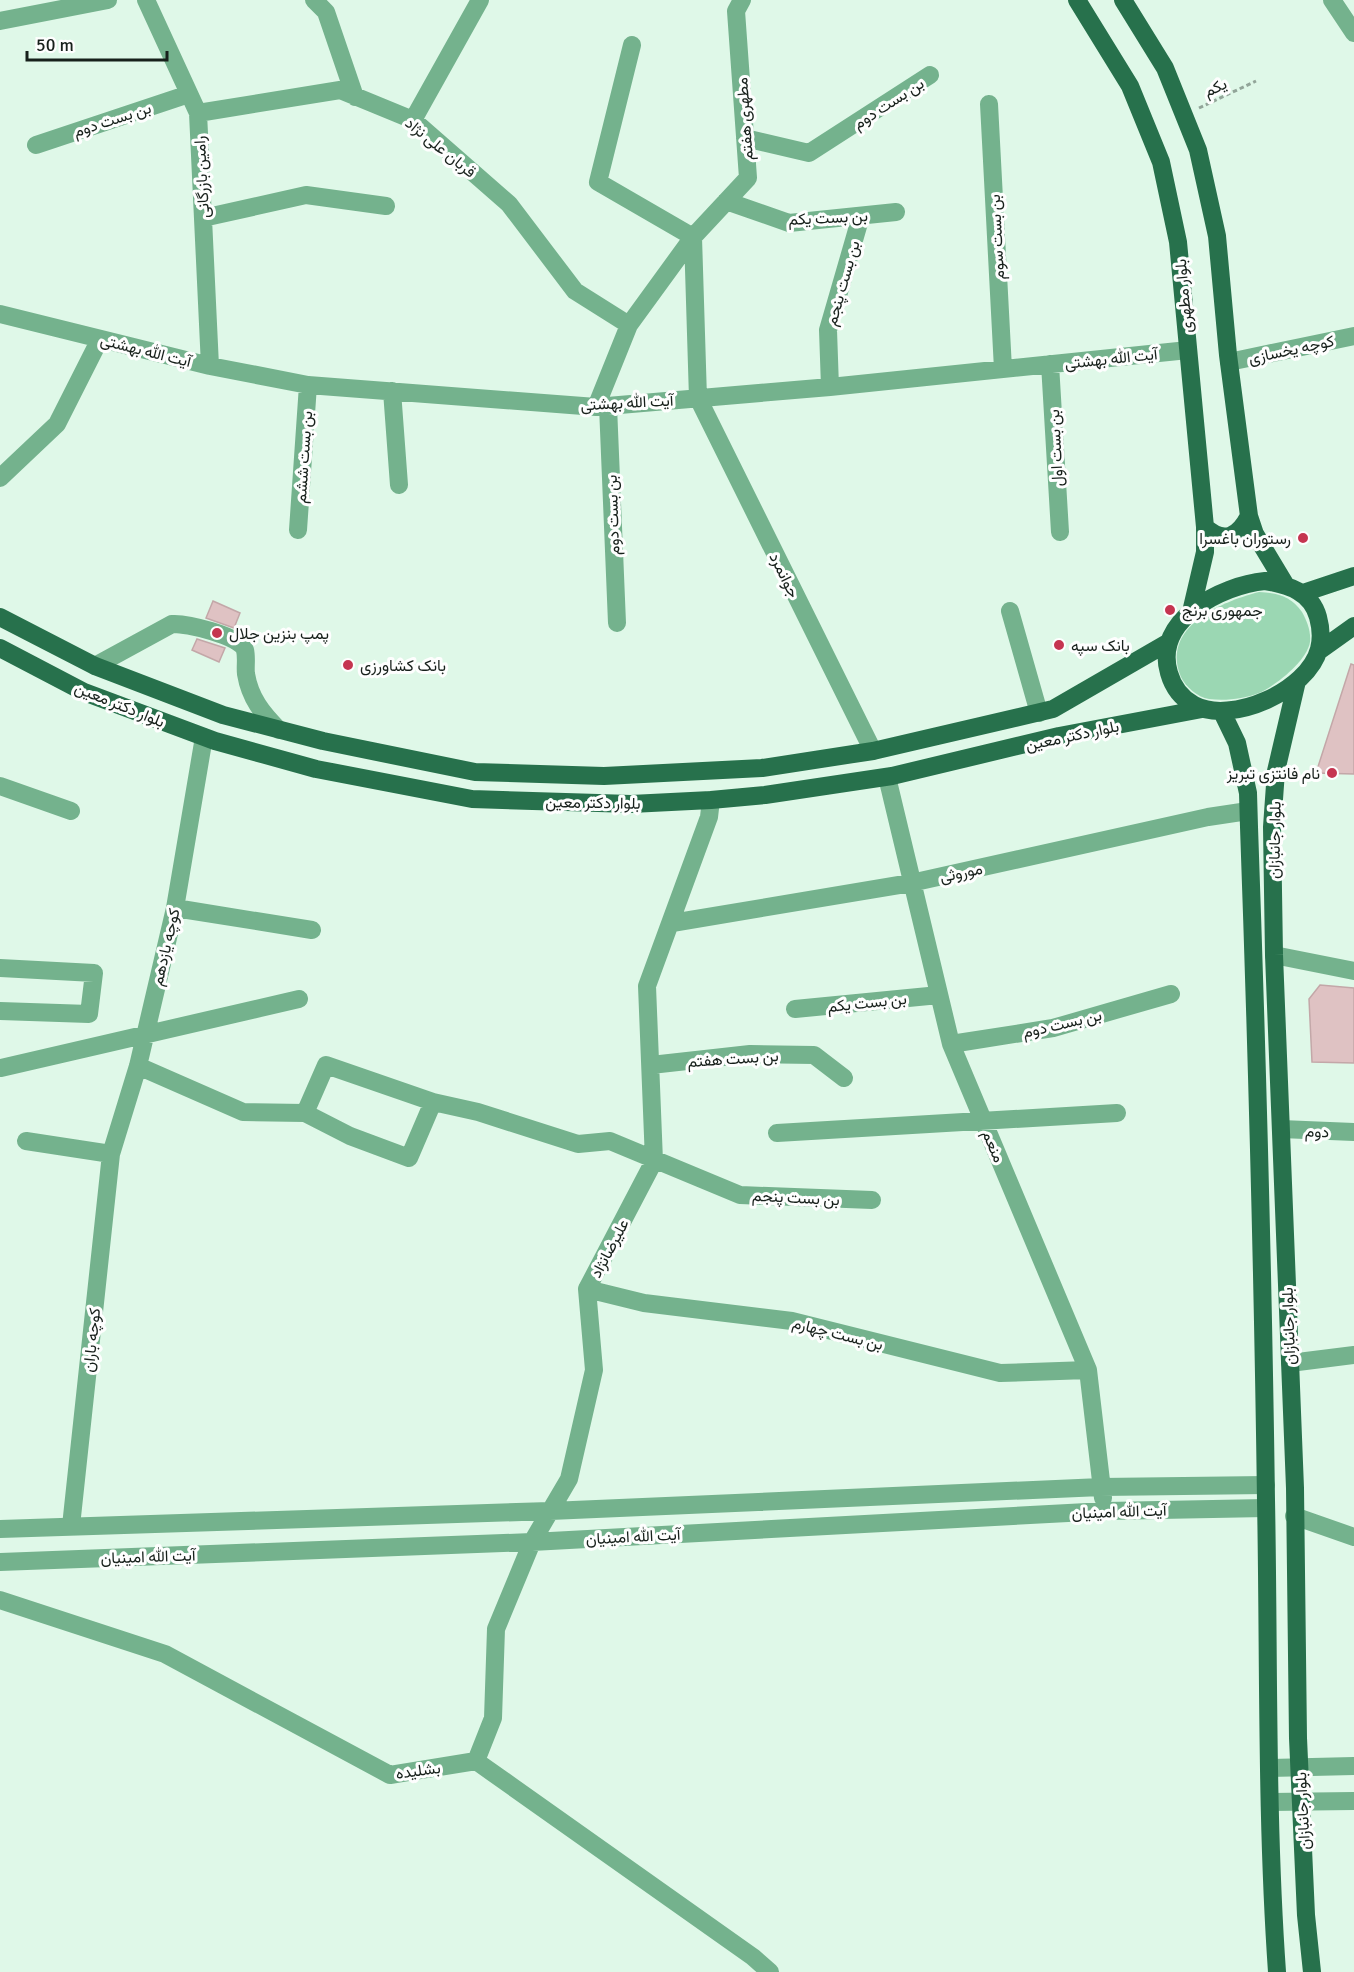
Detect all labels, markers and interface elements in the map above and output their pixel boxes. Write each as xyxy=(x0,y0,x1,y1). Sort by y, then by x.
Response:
scale bar xyxy=(27,24,166,62)
text: 50 m xyxy=(36,34,74,56)
street label: بن بست دوم xyxy=(849,73,928,134)
street label: یکم xyxy=(1201,74,1230,102)
street label: مطهری هفتم xyxy=(732,77,758,161)
street label: بن بست دوم xyxy=(71,98,154,142)
street label: قربان علی نژاد xyxy=(401,113,480,182)
street label: رامین بازرگانی xyxy=(190,135,214,219)
street label: بن بست سوم xyxy=(985,194,1009,280)
street label: بن بست یکم xyxy=(788,206,868,230)
street label: بن بست پنجم xyxy=(821,238,866,329)
street label: بلوار مطهری xyxy=(1171,258,1197,334)
street label: آیت الله بهشتی xyxy=(98,330,195,372)
street label: کوچه یخسازی xyxy=(1247,331,1336,370)
street label: آیت الله بهشتی xyxy=(1064,344,1160,374)
street label: آیت الله بهشتی xyxy=(580,391,675,415)
street label: بن بست اول xyxy=(1044,409,1068,487)
street label: بن بست ششم xyxy=(291,410,317,504)
street label: بن بست دوم xyxy=(602,474,624,556)
place label: رستوران باغسرا xyxy=(1199,529,1291,549)
marker: رستوران باغسرا xyxy=(1296,531,1310,545)
street label: جوانمرد xyxy=(765,550,804,602)
place label: جمهوری برنج xyxy=(1182,601,1263,622)
marker: جمهوری برنج xyxy=(1163,603,1177,617)
place label: پمپ بنزین جلال xyxy=(229,624,329,645)
marker: پمپ بنزین جلال xyxy=(210,626,224,640)
place label: بانک سپه xyxy=(1071,636,1130,657)
marker: بانک سپه xyxy=(1052,638,1066,652)
place label: بانک کشاورزی xyxy=(360,656,446,676)
marker: بانک کشاورزی xyxy=(341,658,355,672)
street label: بلوار دکتر معین xyxy=(72,678,168,732)
street label: بلوار دکتر معین xyxy=(1024,716,1121,756)
place label: نام فانتزی تبریز xyxy=(1226,764,1320,784)
marker: نام فانتزی تبریز xyxy=(1325,766,1339,780)
street label: بلوار دکتر معین xyxy=(545,792,641,814)
street label: بلوار جانبازان xyxy=(1264,801,1286,879)
street label: موروثی xyxy=(938,859,984,887)
street label: کوچه یازدهم xyxy=(147,906,186,988)
street label: بن بست یکم xyxy=(826,989,908,1017)
street label: بن بست دوم xyxy=(1021,1005,1104,1043)
street label: بن بست هفتم xyxy=(687,1046,779,1072)
street label: دوم xyxy=(1304,1122,1329,1142)
street label: منعم xyxy=(977,1127,1009,1166)
street label: بن بست پنجم xyxy=(752,1186,840,1211)
street label: علیرضانژاد xyxy=(586,1216,634,1281)
street label: بلوار جانبازان xyxy=(1278,1287,1300,1365)
street label: کوچه باران xyxy=(79,1307,106,1373)
street label: بن بست چهارم xyxy=(790,1313,885,1356)
street label: آیت الله امینیان xyxy=(1071,1500,1168,1524)
street label: آیت الله امینیان xyxy=(585,1524,682,1549)
street label: آیت الله امینیان xyxy=(100,1545,197,1569)
street label: بشلیده xyxy=(394,1758,442,1784)
street label: بلوار جانبازان xyxy=(1291,1772,1315,1850)

